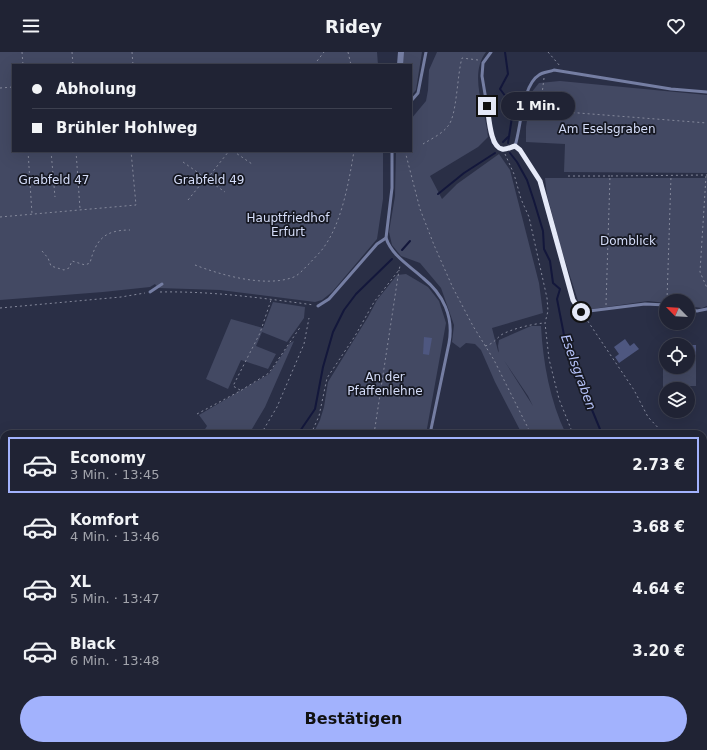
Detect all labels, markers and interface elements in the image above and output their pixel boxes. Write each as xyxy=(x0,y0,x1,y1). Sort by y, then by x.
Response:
icon: menu xyxy=(20,15,42,37)
icon: heart xyxy=(665,15,687,37)
text: Ridey xyxy=(325,16,382,37)
text: Abholung xyxy=(56,80,137,98)
callout: 1 Min. xyxy=(501,92,575,120)
route end xyxy=(478,97,496,115)
text: 1 Min. xyxy=(515,98,561,113)
text: Brühler Hohlweg xyxy=(56,119,198,137)
park label: Am Eselsgraben xyxy=(558,122,656,136)
park label: Grabfeld 47 xyxy=(19,173,89,187)
park label: Grabfeld 49 xyxy=(174,173,244,187)
park label: Hauptfriedhof Erfurt xyxy=(247,211,330,239)
park label: Domblick xyxy=(600,234,656,248)
north arrow xyxy=(659,294,695,330)
map controls xyxy=(659,294,695,418)
route start xyxy=(572,303,590,321)
water label: Eselsgraben xyxy=(558,332,599,412)
button: locate xyxy=(659,338,695,374)
park label: An der Pfaffenlehne xyxy=(347,370,423,398)
button: layers xyxy=(659,382,695,418)
icon: car xyxy=(22,447,58,483)
text: Economy xyxy=(70,449,146,467)
text: 2.73 € xyxy=(632,456,685,474)
text: 3 Min. · 13:45 xyxy=(70,467,159,482)
icon: car xyxy=(22,509,58,545)
text: Komfort xyxy=(70,511,139,529)
text: 3.68 € xyxy=(632,518,685,536)
text: 4 Min. · 13:46 xyxy=(70,529,159,544)
icon: car xyxy=(22,571,58,607)
text: XL xyxy=(70,573,91,591)
text: 4.64 € xyxy=(632,580,685,598)
text: 5 Min. · 13:47 xyxy=(70,591,159,606)
icon: car xyxy=(22,633,58,669)
text: Black xyxy=(70,635,116,653)
text: 3.20 € xyxy=(632,642,685,660)
text: 6 Min. · 13:48 xyxy=(70,653,159,668)
button: Bestätigen xyxy=(20,696,687,742)

